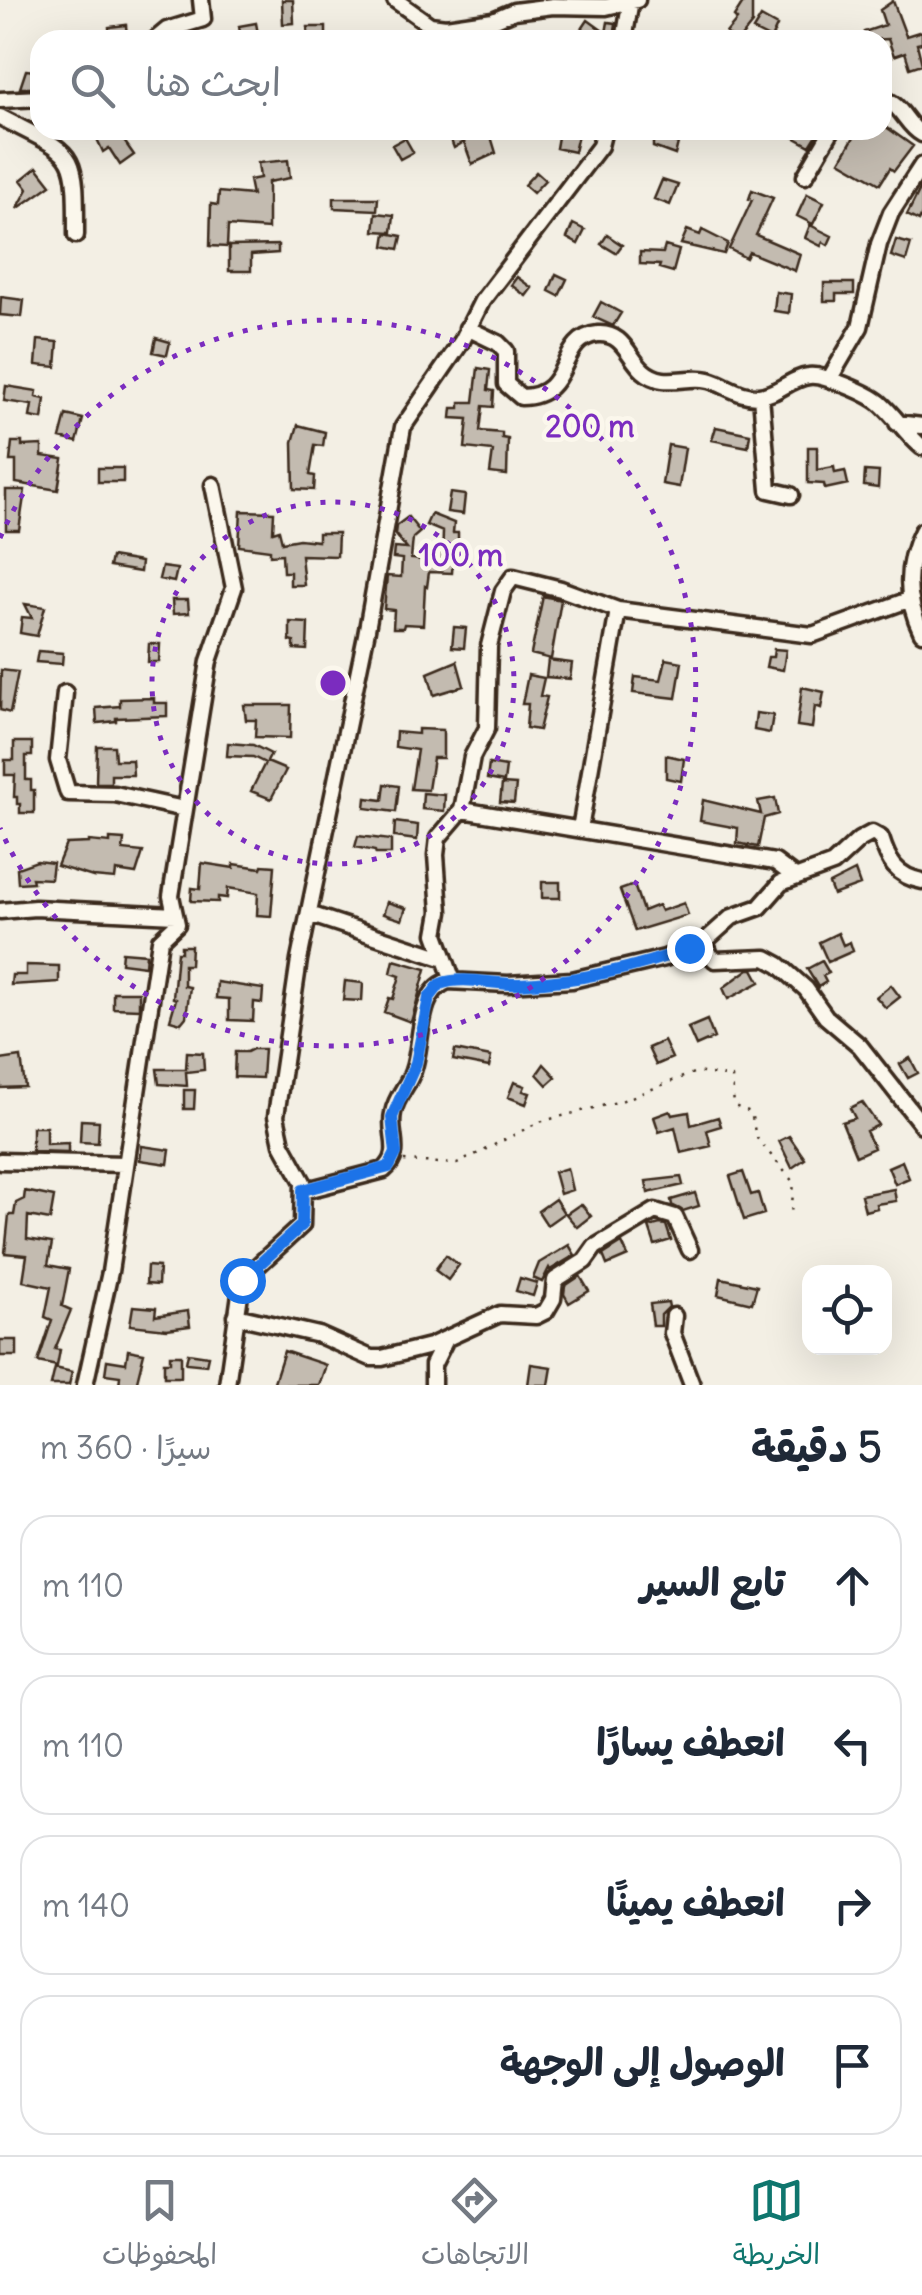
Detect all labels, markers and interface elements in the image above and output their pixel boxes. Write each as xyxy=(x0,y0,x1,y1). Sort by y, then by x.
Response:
search box xyxy=(30,30,892,140)
icon: search xyxy=(65,58,120,113)
text: ابحث هنا xyxy=(145,59,281,106)
text: 200 m xyxy=(545,407,635,445)
text: 100 m xyxy=(419,536,503,574)
centre of rings xyxy=(315,665,351,701)
route end xyxy=(667,926,713,972)
route start xyxy=(220,1258,266,1304)
map controls xyxy=(802,1265,892,1355)
button: locate xyxy=(802,1265,892,1355)
text: 5 دقيقة xyxy=(751,1421,882,1473)
text: سيرًا · 360 m xyxy=(40,1427,211,1468)
icon: ahead xyxy=(825,1558,880,1613)
text: تابع السير xyxy=(641,1559,785,1606)
text: 110 m xyxy=(42,1565,124,1606)
icon: left xyxy=(825,1718,880,1773)
text: انعطف يسارًا xyxy=(596,1719,785,1766)
text: 110 m xyxy=(42,1725,124,1766)
icon: right xyxy=(825,1878,880,1933)
text: انعطف يمينًا xyxy=(606,1879,785,1926)
text: 140 m xyxy=(42,1885,130,1926)
icon: arrive xyxy=(825,2038,880,2093)
text: الوصول إلى الوجهة xyxy=(500,2039,785,2086)
tab: المحفوظات xyxy=(102,2173,217,2279)
tab: الاتجاهات xyxy=(421,2173,529,2279)
tab: الخريطة xyxy=(733,2173,820,2279)

